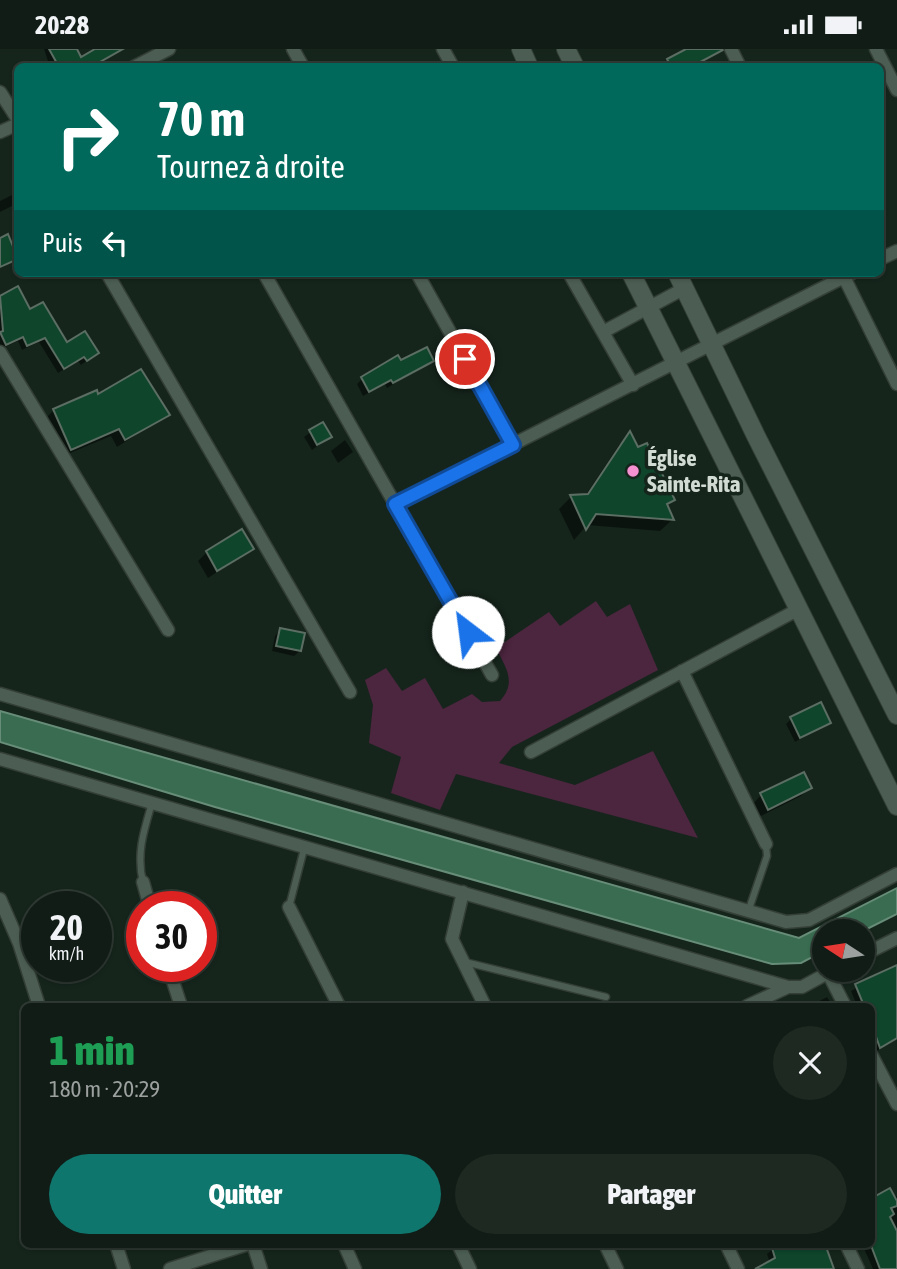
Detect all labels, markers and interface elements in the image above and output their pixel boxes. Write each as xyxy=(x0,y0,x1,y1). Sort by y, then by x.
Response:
text: 20:28 xyxy=(35,10,89,40)
text: 70 m xyxy=(157,90,245,146)
icon: right xyxy=(42,91,133,182)
text: Tournez à droite xyxy=(157,148,345,185)
icon: left xyxy=(96,224,134,262)
text: Puis xyxy=(42,228,82,258)
pin xyxy=(435,329,495,389)
icon: arrive xyxy=(446,340,484,378)
place label: Église Sainte-Rita xyxy=(647,445,741,497)
marker: Église Sainte-Rita xyxy=(625,463,641,479)
position arrow xyxy=(431,595,505,669)
speed limit sign: 30 xyxy=(126,891,217,982)
text: 20 xyxy=(50,907,83,947)
north arrow xyxy=(812,919,875,982)
map controls xyxy=(812,919,875,982)
text: km/h xyxy=(49,943,84,964)
text: 1 min xyxy=(49,1026,135,1074)
button: close xyxy=(773,1026,847,1100)
text: 180 m · 20:29 xyxy=(49,1076,160,1102)
button: Quitter xyxy=(49,1154,441,1234)
button: Partager xyxy=(455,1154,847,1234)

